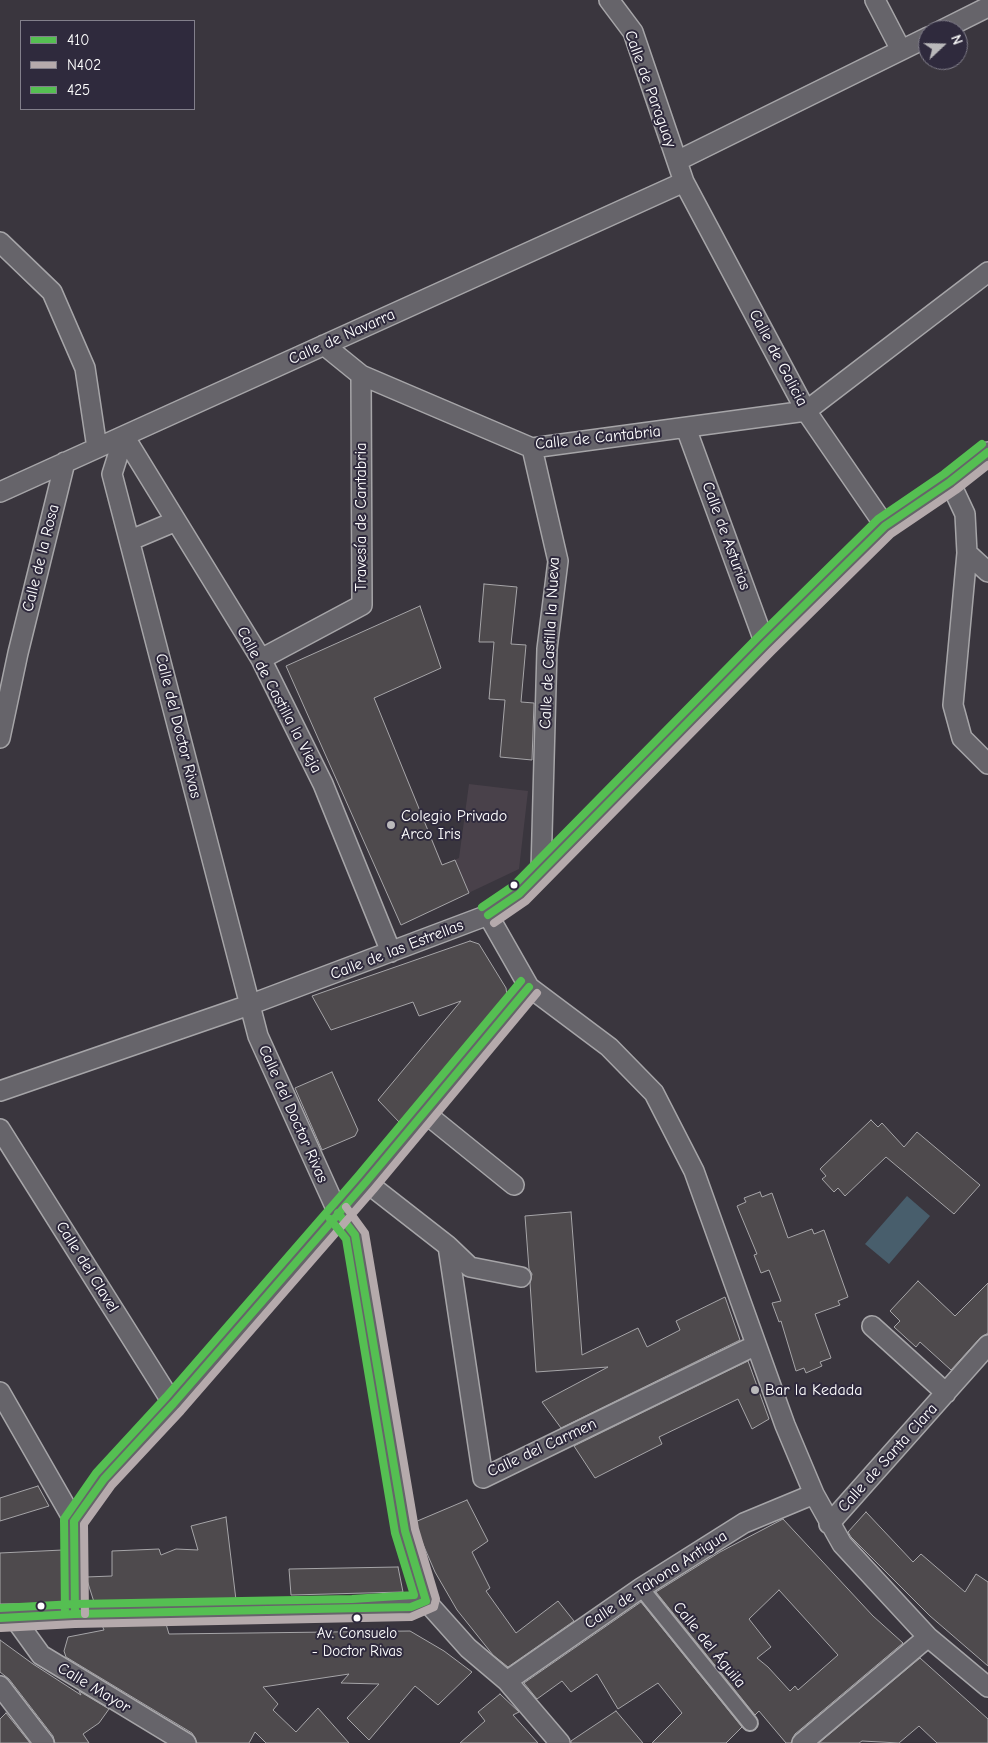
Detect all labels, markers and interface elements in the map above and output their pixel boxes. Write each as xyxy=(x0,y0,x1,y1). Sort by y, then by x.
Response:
legend xyxy=(20,20,195,110)
north arrow xyxy=(918,20,968,70)
street label: Calle de Paraguay xyxy=(620,28,680,150)
text: 410 xyxy=(67,31,89,49)
text: N xyxy=(947,32,966,47)
text: N402 xyxy=(67,56,101,74)
text: 425 xyxy=(67,81,90,99)
street label: Calle de Navarra xyxy=(286,305,398,369)
street label: Calle de Galicia xyxy=(744,306,812,410)
street label: Calle de Cantabria xyxy=(534,422,662,454)
street label: Travesía de Cantabria xyxy=(351,443,371,591)
street label: Calle de Asturias xyxy=(698,479,754,593)
street label: Calle de la Rosa xyxy=(18,502,64,614)
street label: Calle de Castilla la Nueva xyxy=(536,556,564,730)
street label: Calle de Castilla la Vieja xyxy=(232,623,326,777)
street label: Calle del Doctor Rivas xyxy=(151,652,205,800)
place label: Colegio Privado Arco Iris xyxy=(401,806,507,844)
marker: Colegio Privado Arco Iris xyxy=(385,819,397,831)
unlabelled marker xyxy=(509,880,519,890)
street label: Calle de las Estrellas xyxy=(328,916,466,984)
street label: Calle del Doctor Rivas xyxy=(254,1042,332,1186)
street label: Calle del Clavel xyxy=(51,1218,123,1316)
place label: Bar la Kedada xyxy=(765,1380,862,1400)
marker: Bar la Kedada xyxy=(749,1384,761,1396)
street label: Calle de Santa Clara xyxy=(834,1400,942,1516)
street label: Calle del Carmen xyxy=(484,1414,600,1482)
street label: Calle de Tahona Antigua xyxy=(581,1527,731,1633)
street label: Calle del Águila xyxy=(668,1598,750,1692)
unlabelled marker xyxy=(36,1601,46,1611)
marker: Av. Consuelo - Doctor Rivas xyxy=(352,1613,362,1623)
place label: Av. Consuelo - Doctor Rivas xyxy=(312,1625,402,1660)
street label: Calle Mayor xyxy=(54,1659,134,1717)

